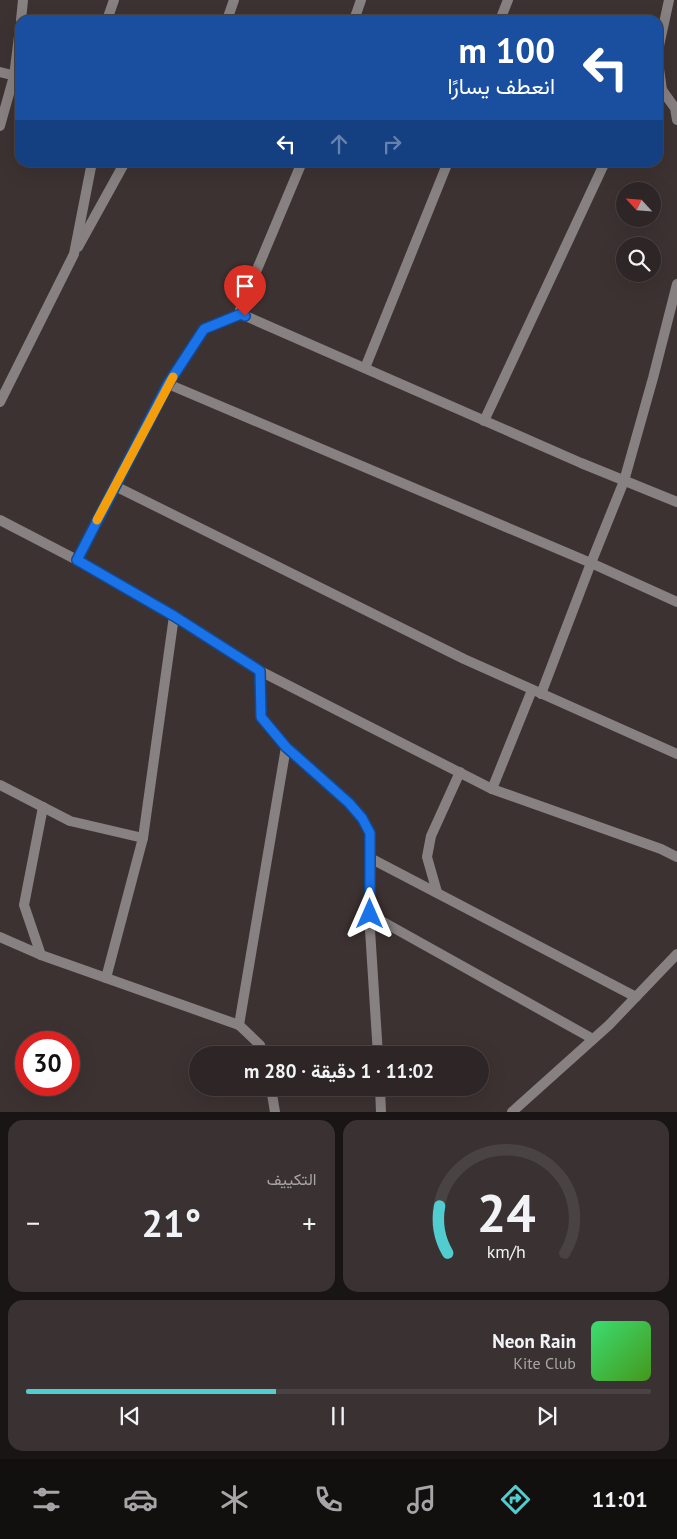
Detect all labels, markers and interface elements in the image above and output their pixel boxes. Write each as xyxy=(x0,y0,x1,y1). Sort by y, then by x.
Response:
text: 100 m xyxy=(458,27,555,73)
icon: left xyxy=(573,35,638,100)
text: انعطف يسارًا xyxy=(448,72,555,100)
icon: left xyxy=(272,130,300,158)
icon: ahead xyxy=(325,130,353,158)
icon: right xyxy=(378,130,406,158)
north arrow xyxy=(616,182,661,228)
map controls xyxy=(616,182,661,282)
button: search xyxy=(616,237,661,282)
pin xyxy=(224,265,266,316)
icon: arrive xyxy=(231,272,259,300)
position arrow xyxy=(343,887,395,939)
speed limit sign: 30 xyxy=(15,1031,80,1096)
text: 11:02 · 1 دقيقة · 280 m xyxy=(244,1059,434,1083)
text: التكييف xyxy=(267,1169,317,1189)
text: 24 xyxy=(476,1179,535,1246)
text: 21° xyxy=(141,1198,201,1247)
text: − xyxy=(26,1204,40,1241)
text: + xyxy=(302,1204,316,1241)
text: km/h xyxy=(486,1240,525,1263)
text: Neon Rain xyxy=(492,1329,576,1353)
text: Kite Club xyxy=(513,1353,576,1373)
icon: previous xyxy=(116,1402,144,1430)
icon: pause xyxy=(324,1402,352,1430)
icon: next xyxy=(533,1402,561,1430)
icon: filters xyxy=(29,1482,64,1517)
icon: car xyxy=(123,1482,158,1517)
icon: climate xyxy=(217,1482,252,1517)
icon: phone xyxy=(311,1482,346,1517)
icon: music xyxy=(404,1482,439,1517)
icon: directions xyxy=(498,1482,533,1517)
text: 11:01 xyxy=(592,1485,648,1513)

